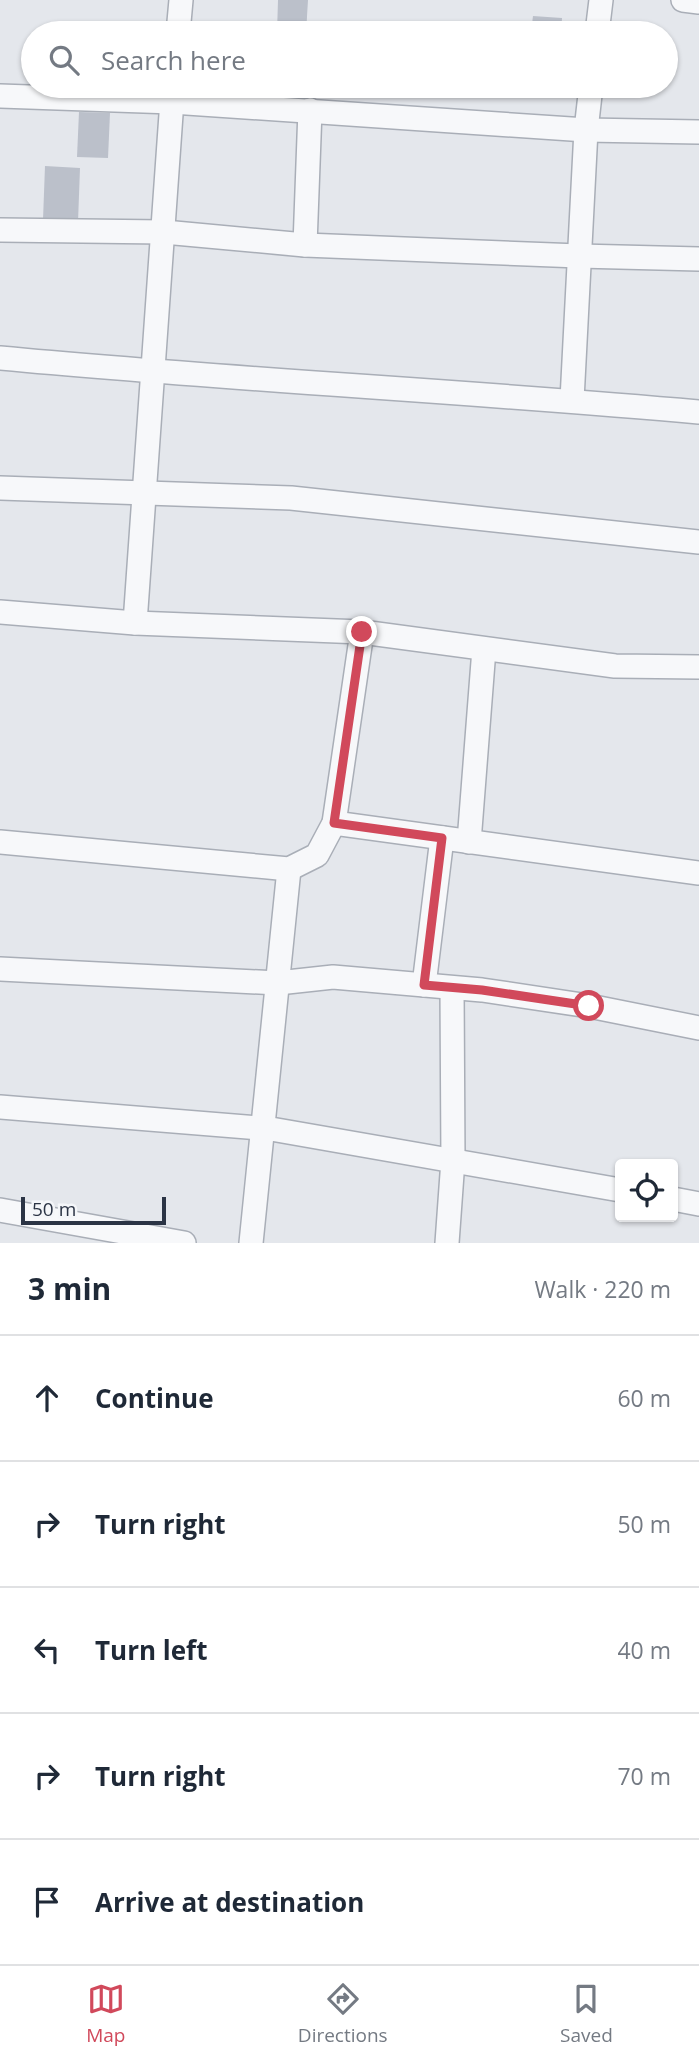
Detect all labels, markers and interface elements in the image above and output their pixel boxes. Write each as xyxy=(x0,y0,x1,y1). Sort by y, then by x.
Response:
search box xyxy=(21,21,678,98)
icon: search xyxy=(45,41,83,79)
text: Search here xyxy=(101,42,246,78)
route end xyxy=(346,616,377,647)
route start xyxy=(573,990,604,1021)
map controls xyxy=(615,1159,678,1222)
button: locate xyxy=(615,1159,678,1222)
scale bar xyxy=(21,1194,166,1226)
text: 50 m xyxy=(32,1196,76,1222)
text: 3 min xyxy=(28,1268,111,1309)
text: Walk · 220 m xyxy=(534,1273,671,1305)
icon: ahead xyxy=(28,1379,66,1417)
text: Continue xyxy=(95,1380,214,1416)
text: 60 m xyxy=(617,1382,671,1414)
icon: right xyxy=(28,1505,66,1543)
text: Turn right xyxy=(95,1506,226,1542)
text: 50 m xyxy=(617,1508,671,1540)
icon: left xyxy=(28,1631,66,1669)
text: Turn left xyxy=(95,1632,207,1668)
text: 40 m xyxy=(617,1634,671,1666)
icon: right xyxy=(28,1757,66,1795)
text: Turn right xyxy=(95,1758,226,1794)
text: 70 m xyxy=(617,1760,671,1792)
icon: arrive xyxy=(28,1883,66,1921)
text: Arrive at destination xyxy=(95,1884,364,1920)
tab: Map xyxy=(86,1980,125,2048)
tab: Directions xyxy=(298,1980,388,2048)
tab: Saved xyxy=(560,1980,613,2048)

